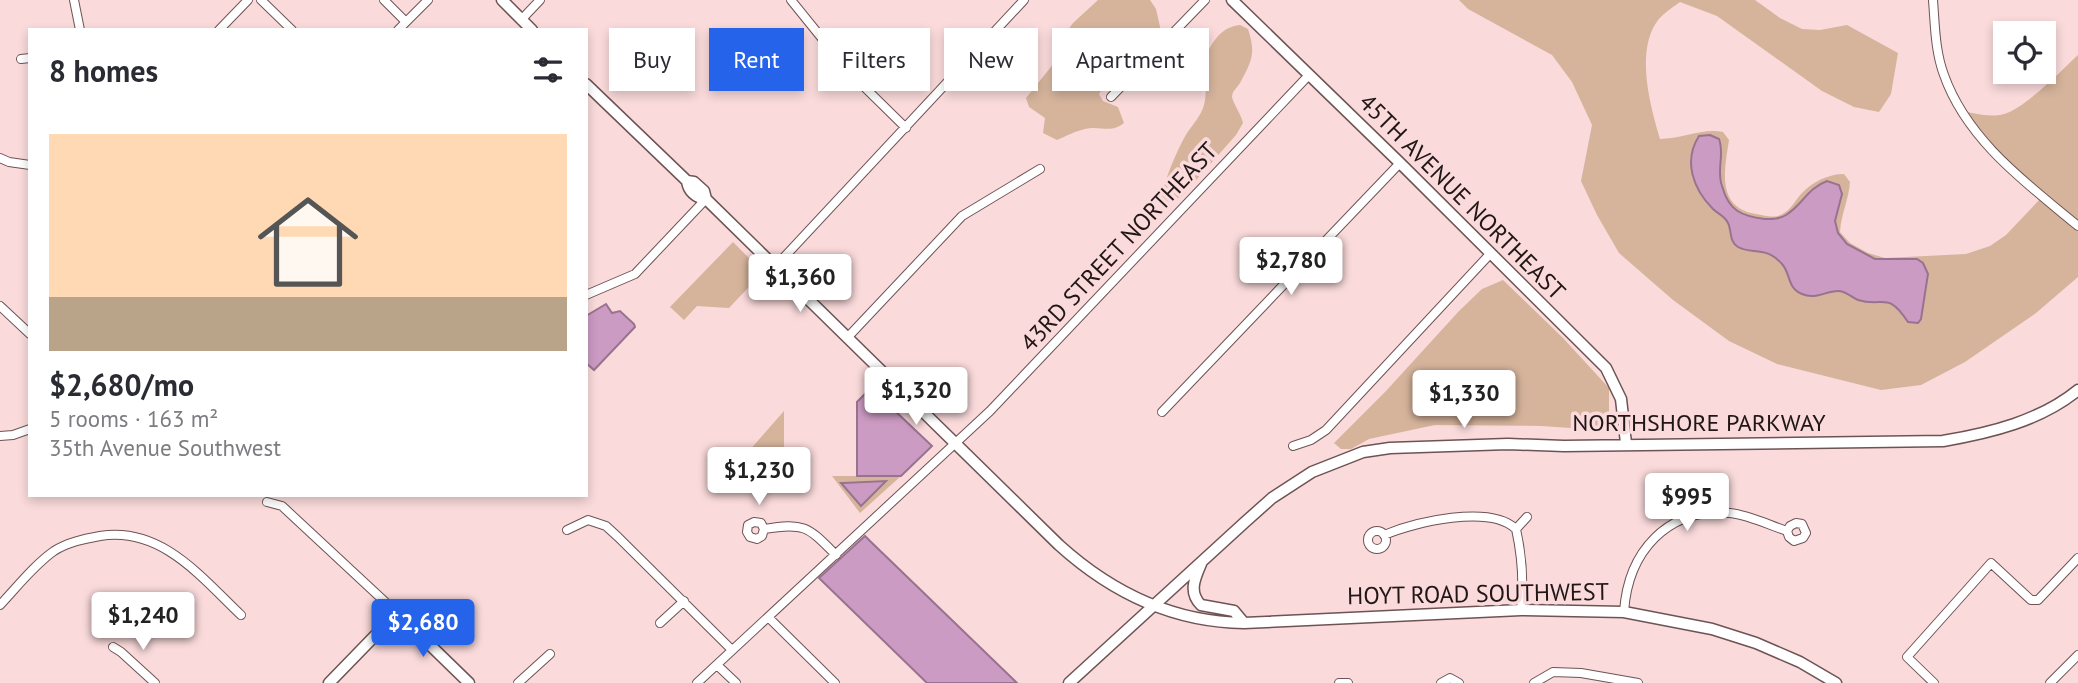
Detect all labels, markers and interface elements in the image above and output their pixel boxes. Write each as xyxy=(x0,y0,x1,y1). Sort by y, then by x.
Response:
map controls xyxy=(1993,21,2056,84)
button: locate xyxy=(1993,21,2056,84)
chip: Buy xyxy=(609,28,695,91)
chip: Rent xyxy=(709,28,804,91)
chip: Filters xyxy=(818,28,930,91)
chip: New xyxy=(944,28,1038,91)
chip: Apartment xyxy=(1052,28,1209,91)
text: 8 homes xyxy=(49,51,158,90)
icon: filters xyxy=(529,51,567,89)
street label: 45TH AVENUE NORTHEAST xyxy=(1353,87,1572,306)
street label: 43RD STREET NORTHEAST xyxy=(1013,135,1224,358)
icon: home xyxy=(245,179,371,305)
pin: $2,780 xyxy=(1234,238,1348,297)
text: $2,780 xyxy=(1255,245,1327,274)
pin: $1,360 xyxy=(743,254,857,314)
text: $1,360 xyxy=(764,262,836,291)
text: $2,680/mo xyxy=(49,365,194,404)
pin: $1,320 xyxy=(859,368,973,427)
pin: $1,330 xyxy=(1407,370,1521,430)
text: $1,320 xyxy=(880,375,952,404)
text: $1,330 xyxy=(1428,378,1500,407)
text: 5 rooms · 163 m² xyxy=(49,404,218,433)
street label: NORTHSHORE PARKWAY xyxy=(1572,407,1826,438)
text: 35th Avenue Southwest xyxy=(49,433,281,462)
pin: $1,230 xyxy=(702,448,816,507)
text: $1,230 xyxy=(723,455,795,484)
pin: $995 xyxy=(1646,474,1728,533)
text: $995 xyxy=(1661,481,1713,510)
street label: HOYT ROAD SOUTHWEST xyxy=(1347,576,1609,611)
pin: $1,240 xyxy=(86,592,200,652)
text: $1,240 xyxy=(107,600,179,629)
pin: $2,680 xyxy=(366,600,480,659)
text: $2,680 xyxy=(387,607,459,636)

